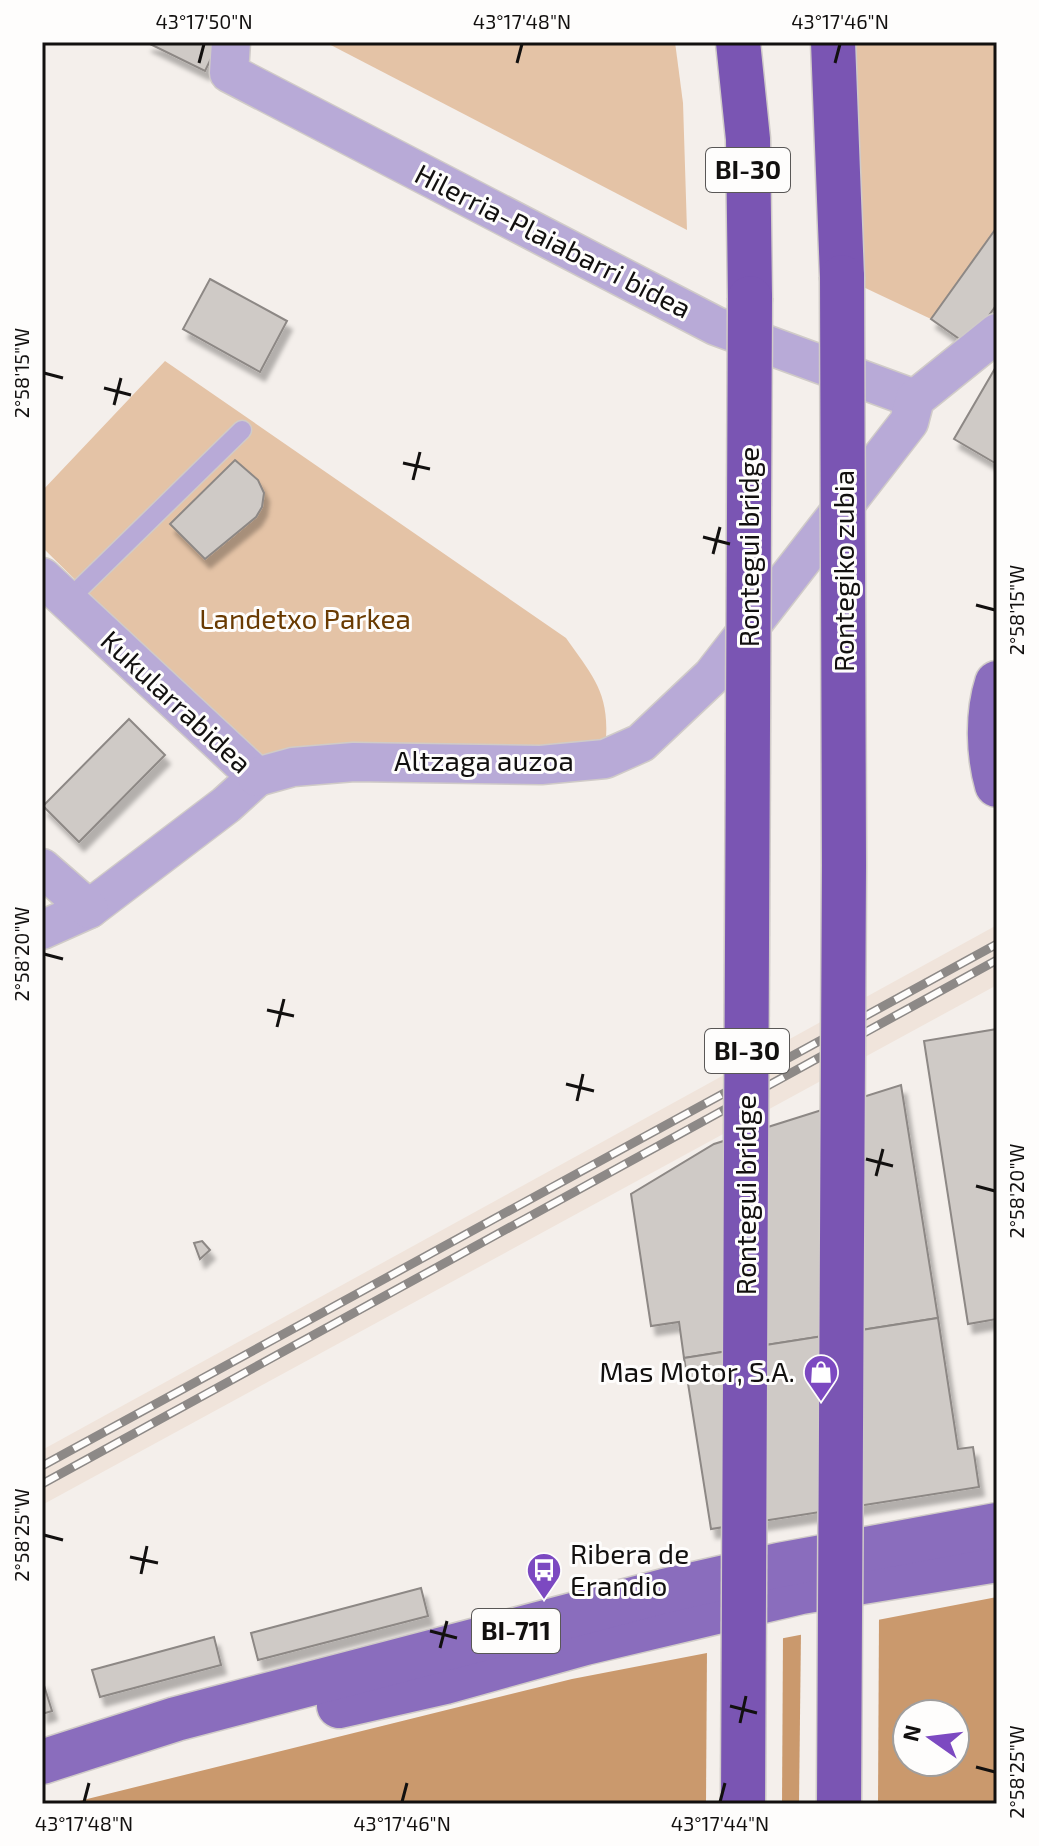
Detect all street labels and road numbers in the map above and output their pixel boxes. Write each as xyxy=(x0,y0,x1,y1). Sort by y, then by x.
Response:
road number: BI-30 xyxy=(706,148,790,192)
street label: Hilerria-Plaiabarri bidea xyxy=(410,156,697,325)
street label: Rontegui bridge xyxy=(731,447,765,647)
street label: Rontegiko zubia xyxy=(826,470,860,672)
street label: Kukularrabidea xyxy=(94,623,259,780)
street label: Altzaga auzoa xyxy=(394,743,574,777)
road number: BI-30 xyxy=(705,1029,789,1073)
street label: Rontegui bridge xyxy=(728,1095,762,1295)
road number: BI-711 xyxy=(472,1609,560,1653)

